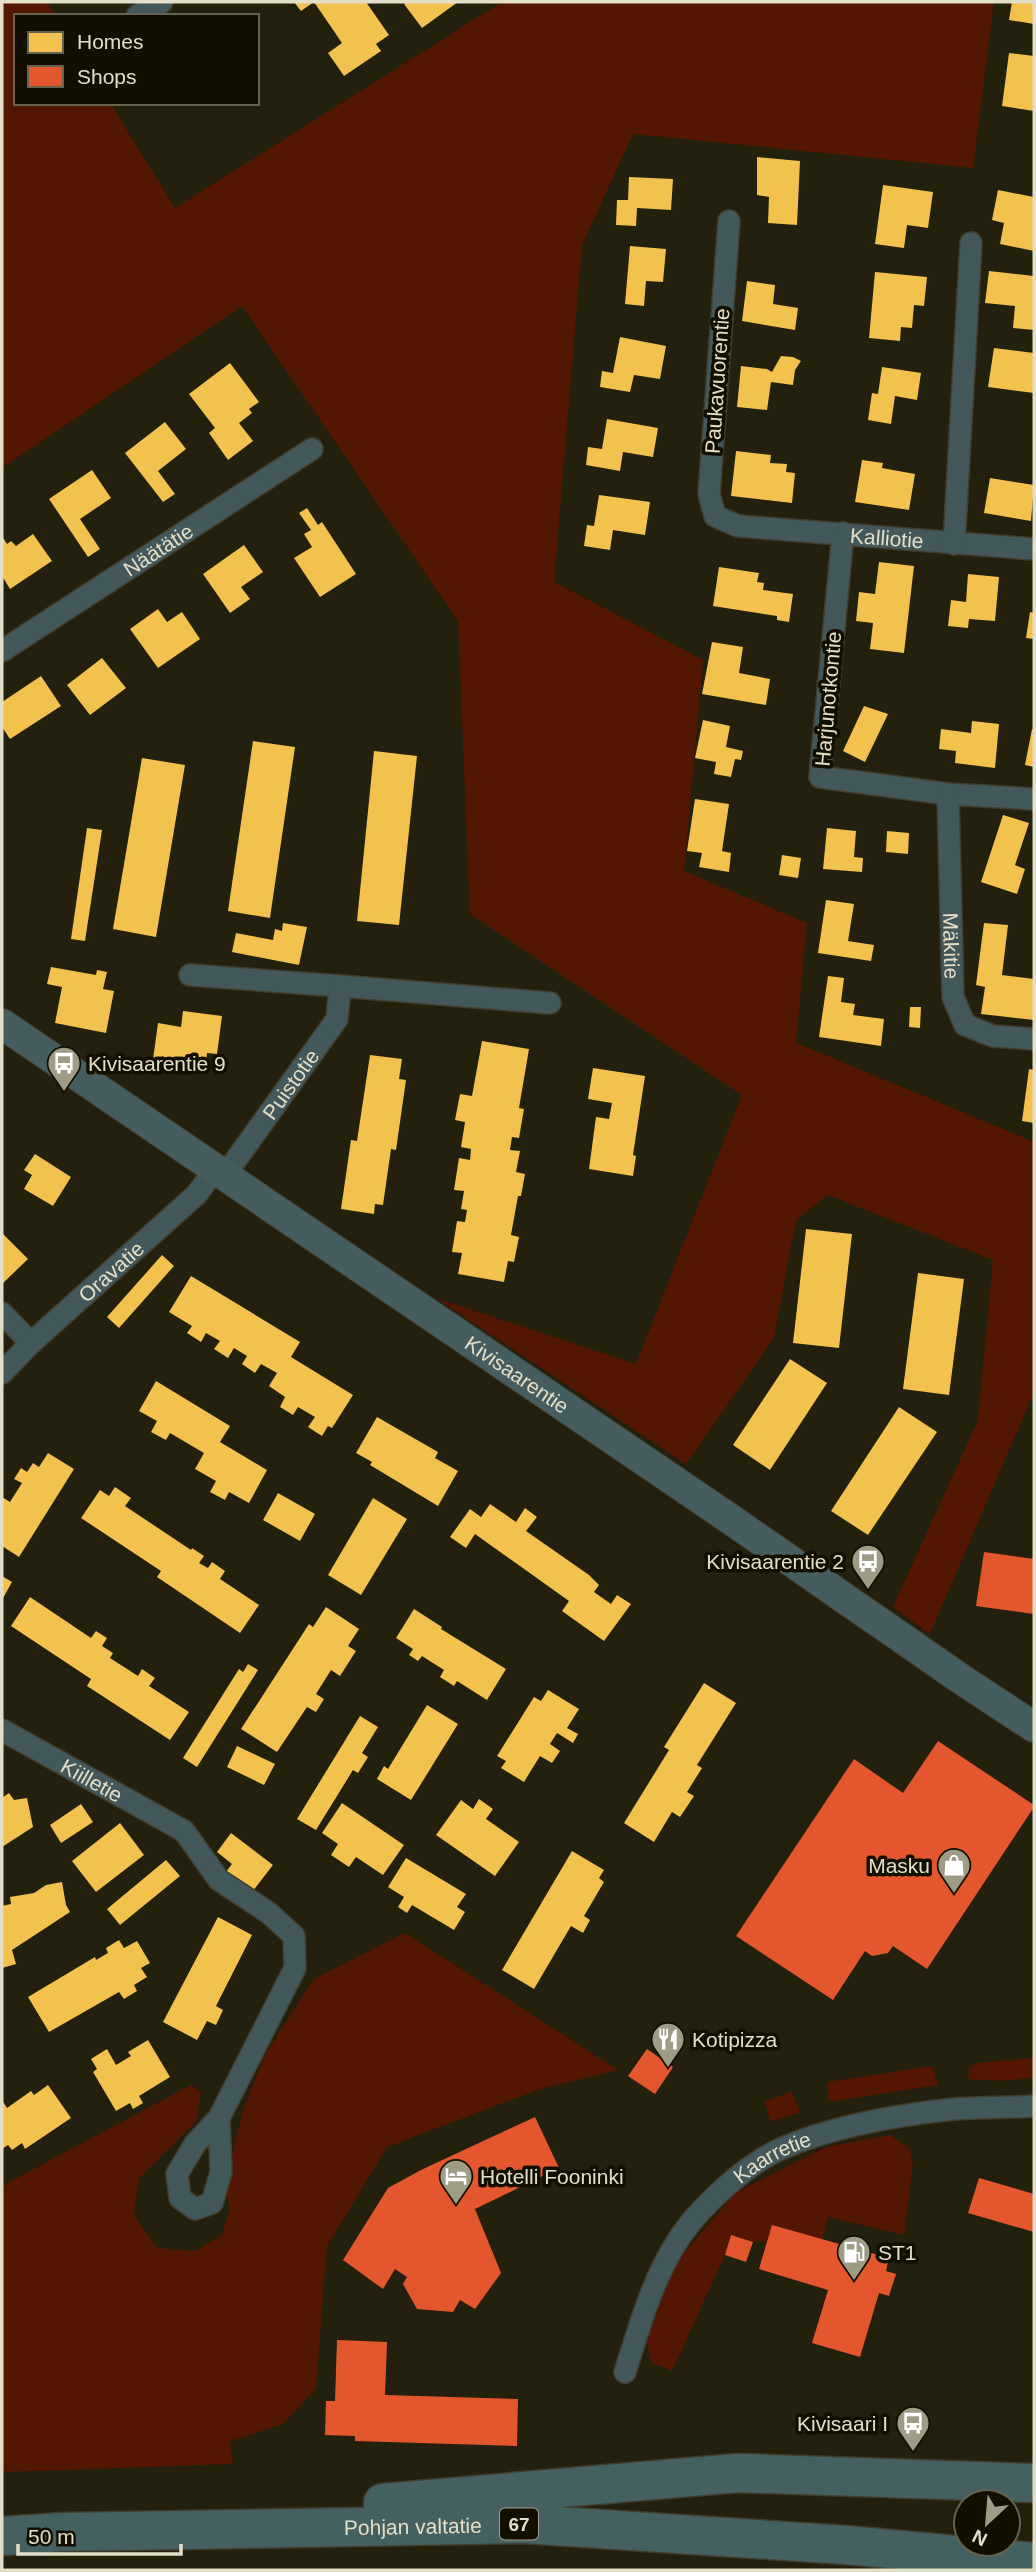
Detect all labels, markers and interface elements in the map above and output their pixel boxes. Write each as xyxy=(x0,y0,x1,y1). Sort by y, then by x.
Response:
legend xyxy=(14,14,259,105)
text: Homes xyxy=(77,30,144,53)
text: Shops xyxy=(77,65,137,88)
street label: Paukavuorentie xyxy=(700,307,734,455)
street label: Näätätie xyxy=(119,518,197,580)
street label: Kalliotie xyxy=(849,523,925,552)
street label: Harjunotkontie xyxy=(811,631,845,767)
street label: Mäkitie xyxy=(939,912,964,980)
bus stop icon: Kivisaarentie 9 xyxy=(45,1044,83,1093)
street label: Puistotie xyxy=(257,1045,323,1123)
place label: Kivisaarentie 9 xyxy=(88,1052,226,1075)
street label: Oravatie xyxy=(74,1236,148,1306)
street label: Kivisaarentie xyxy=(461,1331,573,1418)
bus stop icon: Kivisaarentie 2 xyxy=(849,1542,887,1591)
place label: Kivisaarentie 2 xyxy=(706,1550,844,1573)
street label: Kiilletie xyxy=(57,1754,127,1806)
shop icon: Masku xyxy=(935,1846,973,1895)
place label: Masku xyxy=(868,1854,930,1877)
restaurant icon: Kotipizza xyxy=(649,2020,687,2069)
place label: Kotipizza xyxy=(692,2028,778,2051)
street label: Kaarretie xyxy=(728,2127,814,2187)
hotel icon: Hotelli Fooninki xyxy=(437,2157,475,2206)
place label: Hotelli Fooninki xyxy=(480,2165,624,2188)
fuel station icon: ST1 xyxy=(835,2233,873,2282)
place label: ST1 xyxy=(878,2241,917,2264)
bus stop icon: Kivisaari I xyxy=(894,2404,932,2453)
place label: Kivisaari I xyxy=(797,2412,888,2435)
north arrow xyxy=(952,2488,1022,2558)
road number: 67 xyxy=(500,2508,538,2540)
scale bar xyxy=(18,2512,180,2556)
street label: Pohjan valtatie xyxy=(344,2513,482,2539)
text: 50 m xyxy=(28,2525,75,2548)
text: N xyxy=(969,2525,991,2550)

